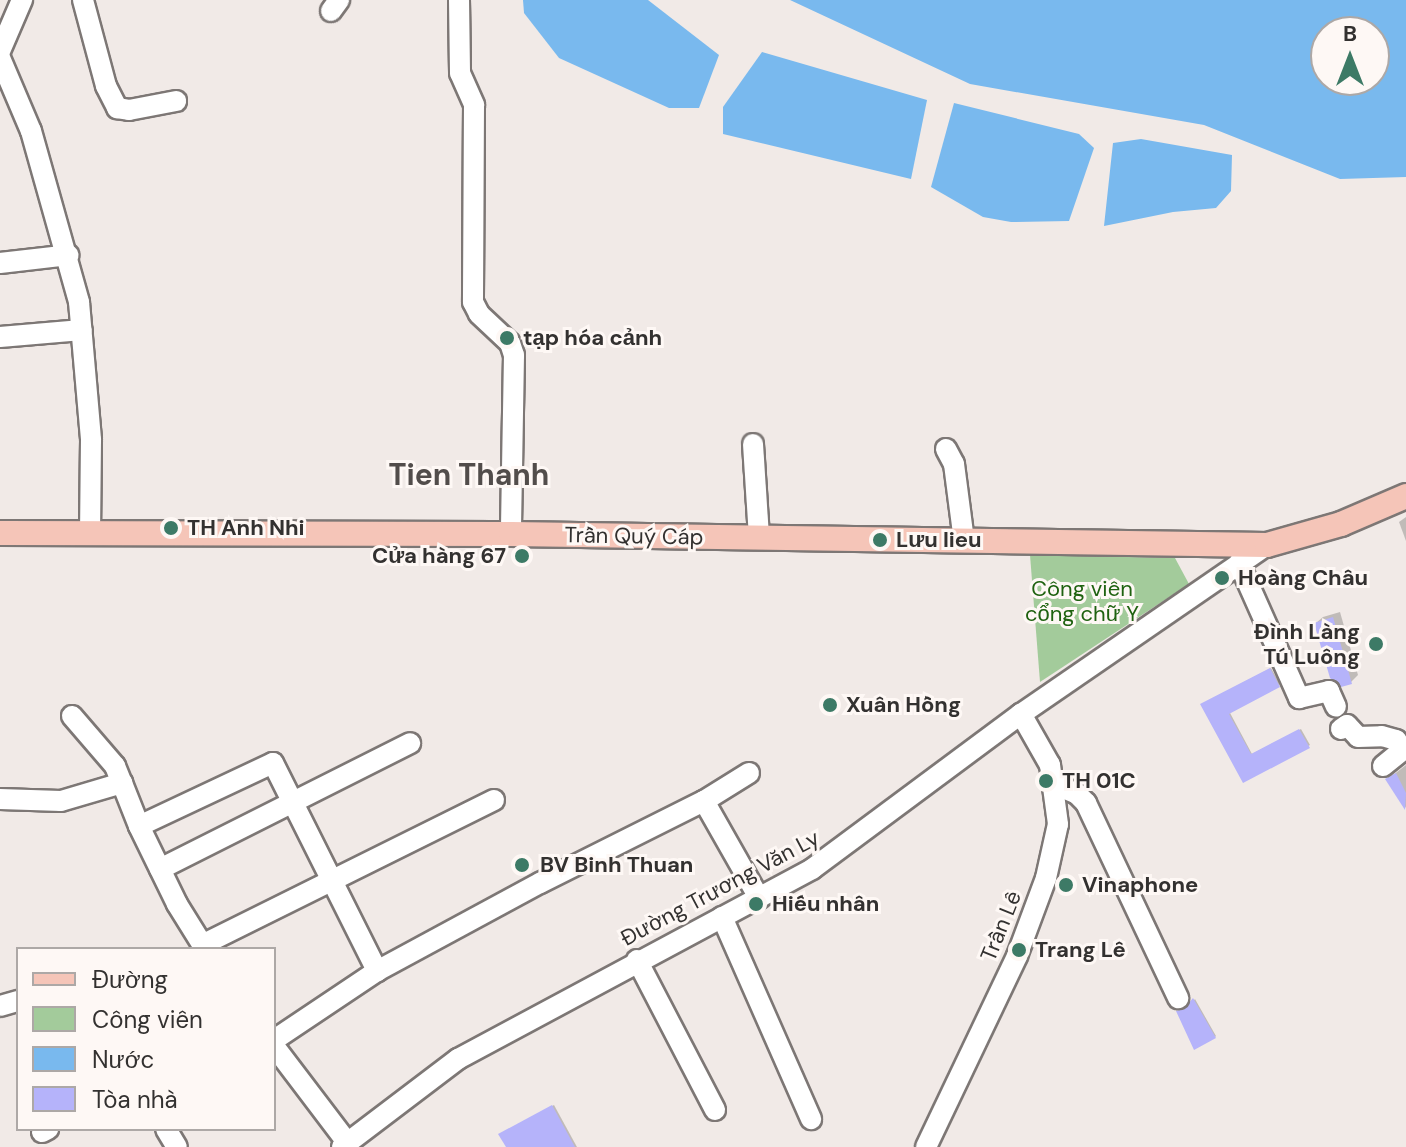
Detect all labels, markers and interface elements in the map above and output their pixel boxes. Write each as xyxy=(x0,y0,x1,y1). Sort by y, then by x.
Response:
north arrow xyxy=(1310,16,1390,96)
text: B xyxy=(1343,19,1357,48)
place label: tạp hóa cảnh xyxy=(523,325,662,351)
marker: tạp hóa cảnh xyxy=(498,329,516,347)
district label: Tien Thanh xyxy=(389,457,549,493)
place label: TH Anh Nhi xyxy=(187,515,305,541)
marker: TH Anh Nhi xyxy=(162,519,180,537)
street label: Trần Quý Cáp xyxy=(564,522,704,550)
place label: Lưu lieu xyxy=(896,527,982,553)
marker: Lưu lieu xyxy=(871,531,889,549)
place label: Cửa hàng 67 xyxy=(372,543,506,569)
marker: Cửa hàng 67 xyxy=(513,547,531,565)
place label: Hoàng Châu xyxy=(1238,565,1368,591)
marker: Hoàng Châu xyxy=(1213,569,1231,587)
park label: Công viên cổng chữ Y xyxy=(1025,575,1139,626)
place label: Đình Làng Tú Luông xyxy=(1254,618,1360,670)
marker: Đình Làng Tú Luông xyxy=(1367,635,1385,653)
place label: Xuân Hồng xyxy=(846,692,961,718)
marker: Xuân Hồng xyxy=(821,696,839,714)
place label: TH 01C xyxy=(1062,768,1136,794)
marker: TH 01C xyxy=(1037,772,1055,790)
street label: Đường Trương Văn Ly xyxy=(616,824,824,952)
place label: BV Binh Thuan xyxy=(540,852,693,878)
marker: BV Binh Thuan xyxy=(511,854,533,876)
place label: Vinaphone xyxy=(1082,872,1198,898)
marker: Vinaphone xyxy=(1057,876,1075,894)
street label: Trần Lê xyxy=(975,887,1027,965)
place label: Hiếu nhân xyxy=(772,891,879,917)
marker: Hiếu nhân xyxy=(747,895,765,913)
place label: Trang Lê xyxy=(1035,937,1126,963)
marker: Trang Lê xyxy=(1010,941,1028,959)
legend xyxy=(16,947,276,1131)
text: Đường xyxy=(92,964,168,995)
text: Công viên xyxy=(92,1004,203,1035)
text: Nước xyxy=(92,1044,154,1075)
text: Tòa nhà xyxy=(92,1084,178,1115)

